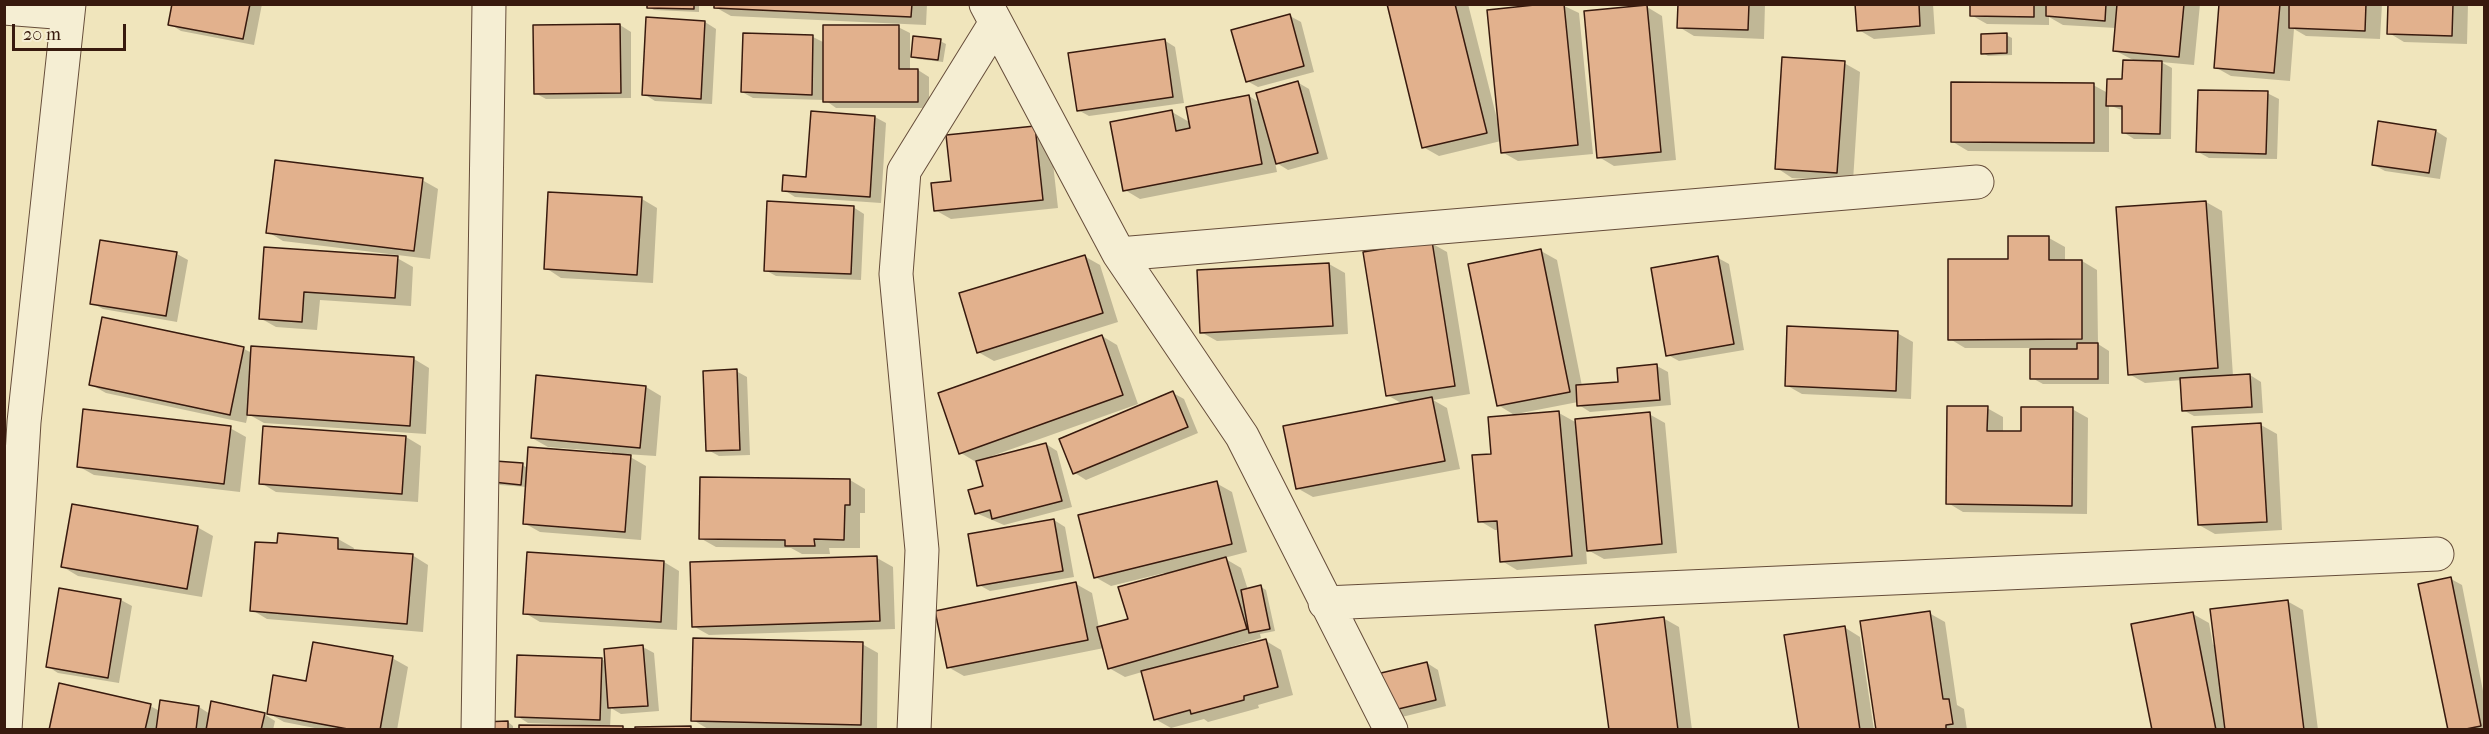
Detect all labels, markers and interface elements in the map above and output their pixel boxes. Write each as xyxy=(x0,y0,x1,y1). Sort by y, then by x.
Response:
scale bar xyxy=(15,12,129,50)
text: 20 m xyxy=(23,24,61,45)

